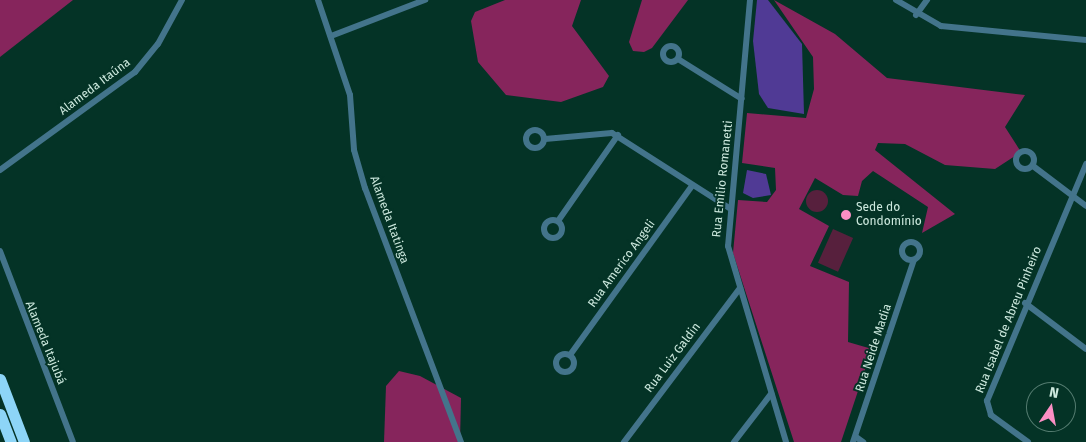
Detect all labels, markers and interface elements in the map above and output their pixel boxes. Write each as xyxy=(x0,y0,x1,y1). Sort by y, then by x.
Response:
street label: Alameda Itaúna xyxy=(57,56,133,118)
street label: Rua Emilio Romanetti xyxy=(710,120,736,238)
street label: Alameda Itatinga xyxy=(366,174,412,266)
place label: Sede do Condomínio xyxy=(856,201,922,229)
marker: Sede do Condomínio xyxy=(840,209,852,221)
street label: Rua Americo Angeli xyxy=(585,217,659,311)
street label: Rua Isabel de Abreu Pinheiro xyxy=(973,244,1045,396)
street label: Alameda Itajubá xyxy=(22,299,68,387)
street label: Rua Neide Madia xyxy=(853,302,895,394)
street label: Rua Luiz Galdin xyxy=(642,320,704,396)
north arrow xyxy=(1026,382,1076,432)
text: N xyxy=(1048,384,1060,402)

